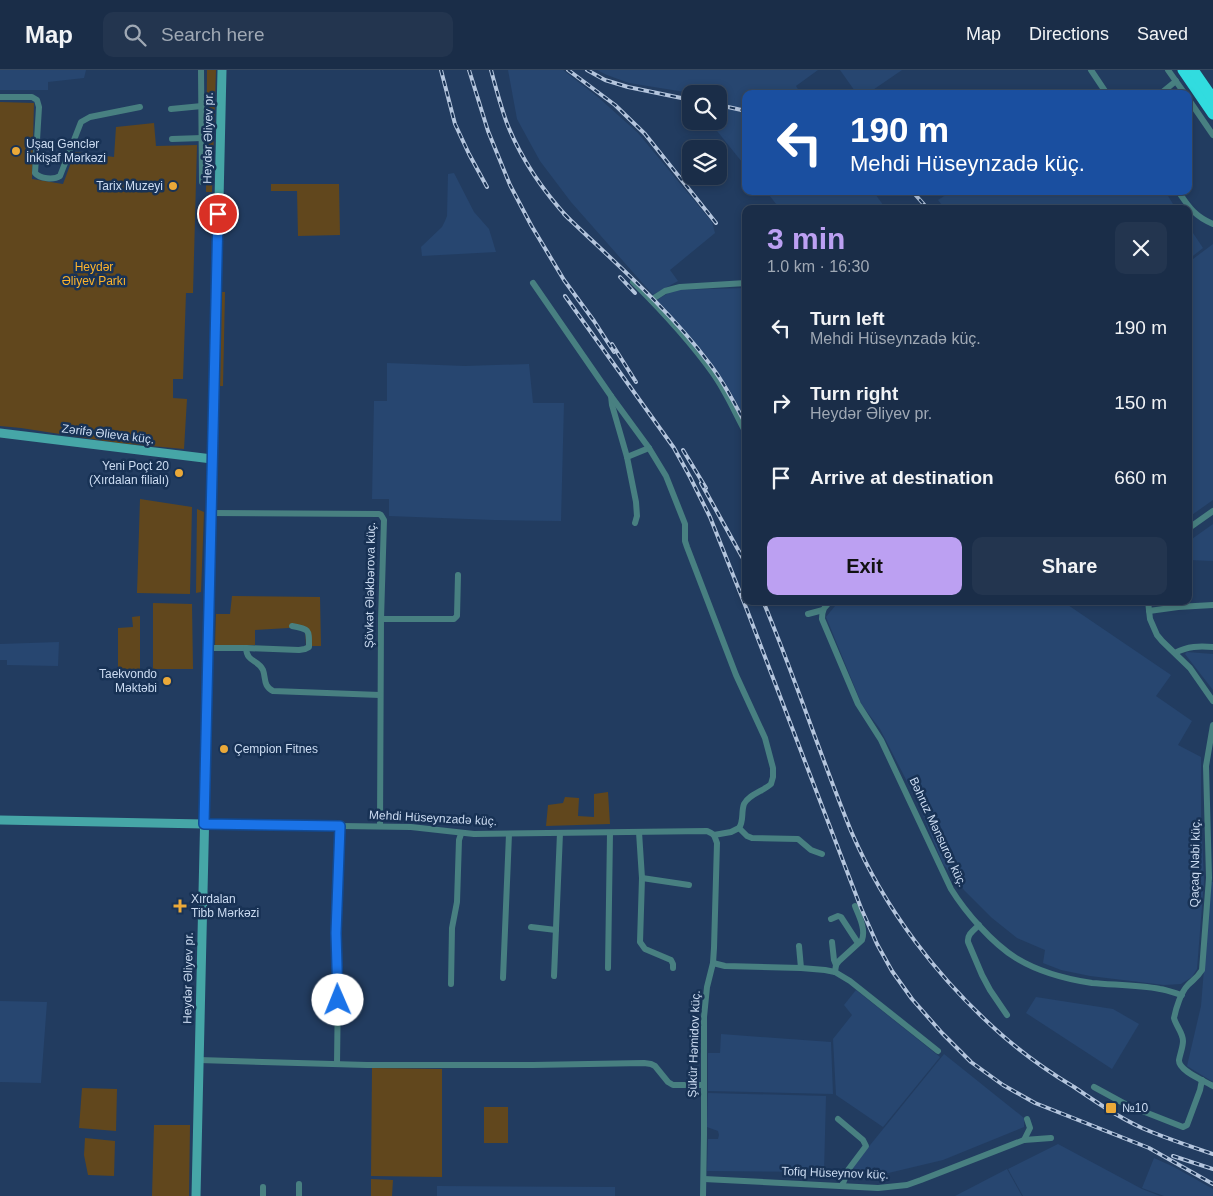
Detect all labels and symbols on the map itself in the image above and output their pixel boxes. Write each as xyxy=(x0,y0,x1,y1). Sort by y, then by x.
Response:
street label: Heydər Əliyev pr. xyxy=(200,92,216,184)
place label: Uşaq Gənclər İnkişaf Mərkəzi xyxy=(26,137,106,165)
marker: Uşaq Gənclər İnkişaf Mərkəzi xyxy=(10,145,22,157)
place label: Tarix Muzeyi xyxy=(96,179,163,193)
marker: Tarix Muzeyi xyxy=(167,180,179,192)
pin xyxy=(197,193,239,235)
park label: Heydər Əliyev Parkı xyxy=(62,260,126,288)
street label: Zərifə Əlieva küç. xyxy=(61,421,155,447)
place label: Yeni Poçt 20 (Xırdalan filialı) xyxy=(89,459,169,487)
marker: Yeni Poçt 20 (Xırdalan filialı) xyxy=(173,467,185,479)
street label: Şövkət Ələkbərova küç. xyxy=(362,522,378,648)
place label: Taekvondo Məktəbi xyxy=(99,667,157,695)
marker: Taekvondo Məktəbi xyxy=(161,675,173,687)
place label: Çempion Fitnes xyxy=(234,742,318,756)
marker: Çempion Fitnes xyxy=(218,743,230,755)
street label: Bəhruz Mənsurov küç. xyxy=(906,775,970,889)
street label: Mehdi Hüseynzadə küç. xyxy=(369,808,497,828)
street label: Qaçaq Nəbi küç. xyxy=(1187,819,1203,907)
place label: Xırdalan Tibb Mərkəzi xyxy=(191,892,259,920)
marker: Xırdalan Tibb Mərkəzi xyxy=(173,899,187,913)
street label: Heydər Əliyev pr. xyxy=(180,932,196,1024)
position arrow xyxy=(311,973,363,1025)
street label: Şükür Həmidov küç. xyxy=(685,990,703,1098)
marker: №10 xyxy=(1104,1101,1118,1115)
place label: №10 xyxy=(1122,1101,1149,1115)
street label: Tofiq Hüseynov küç. xyxy=(781,1164,889,1182)

